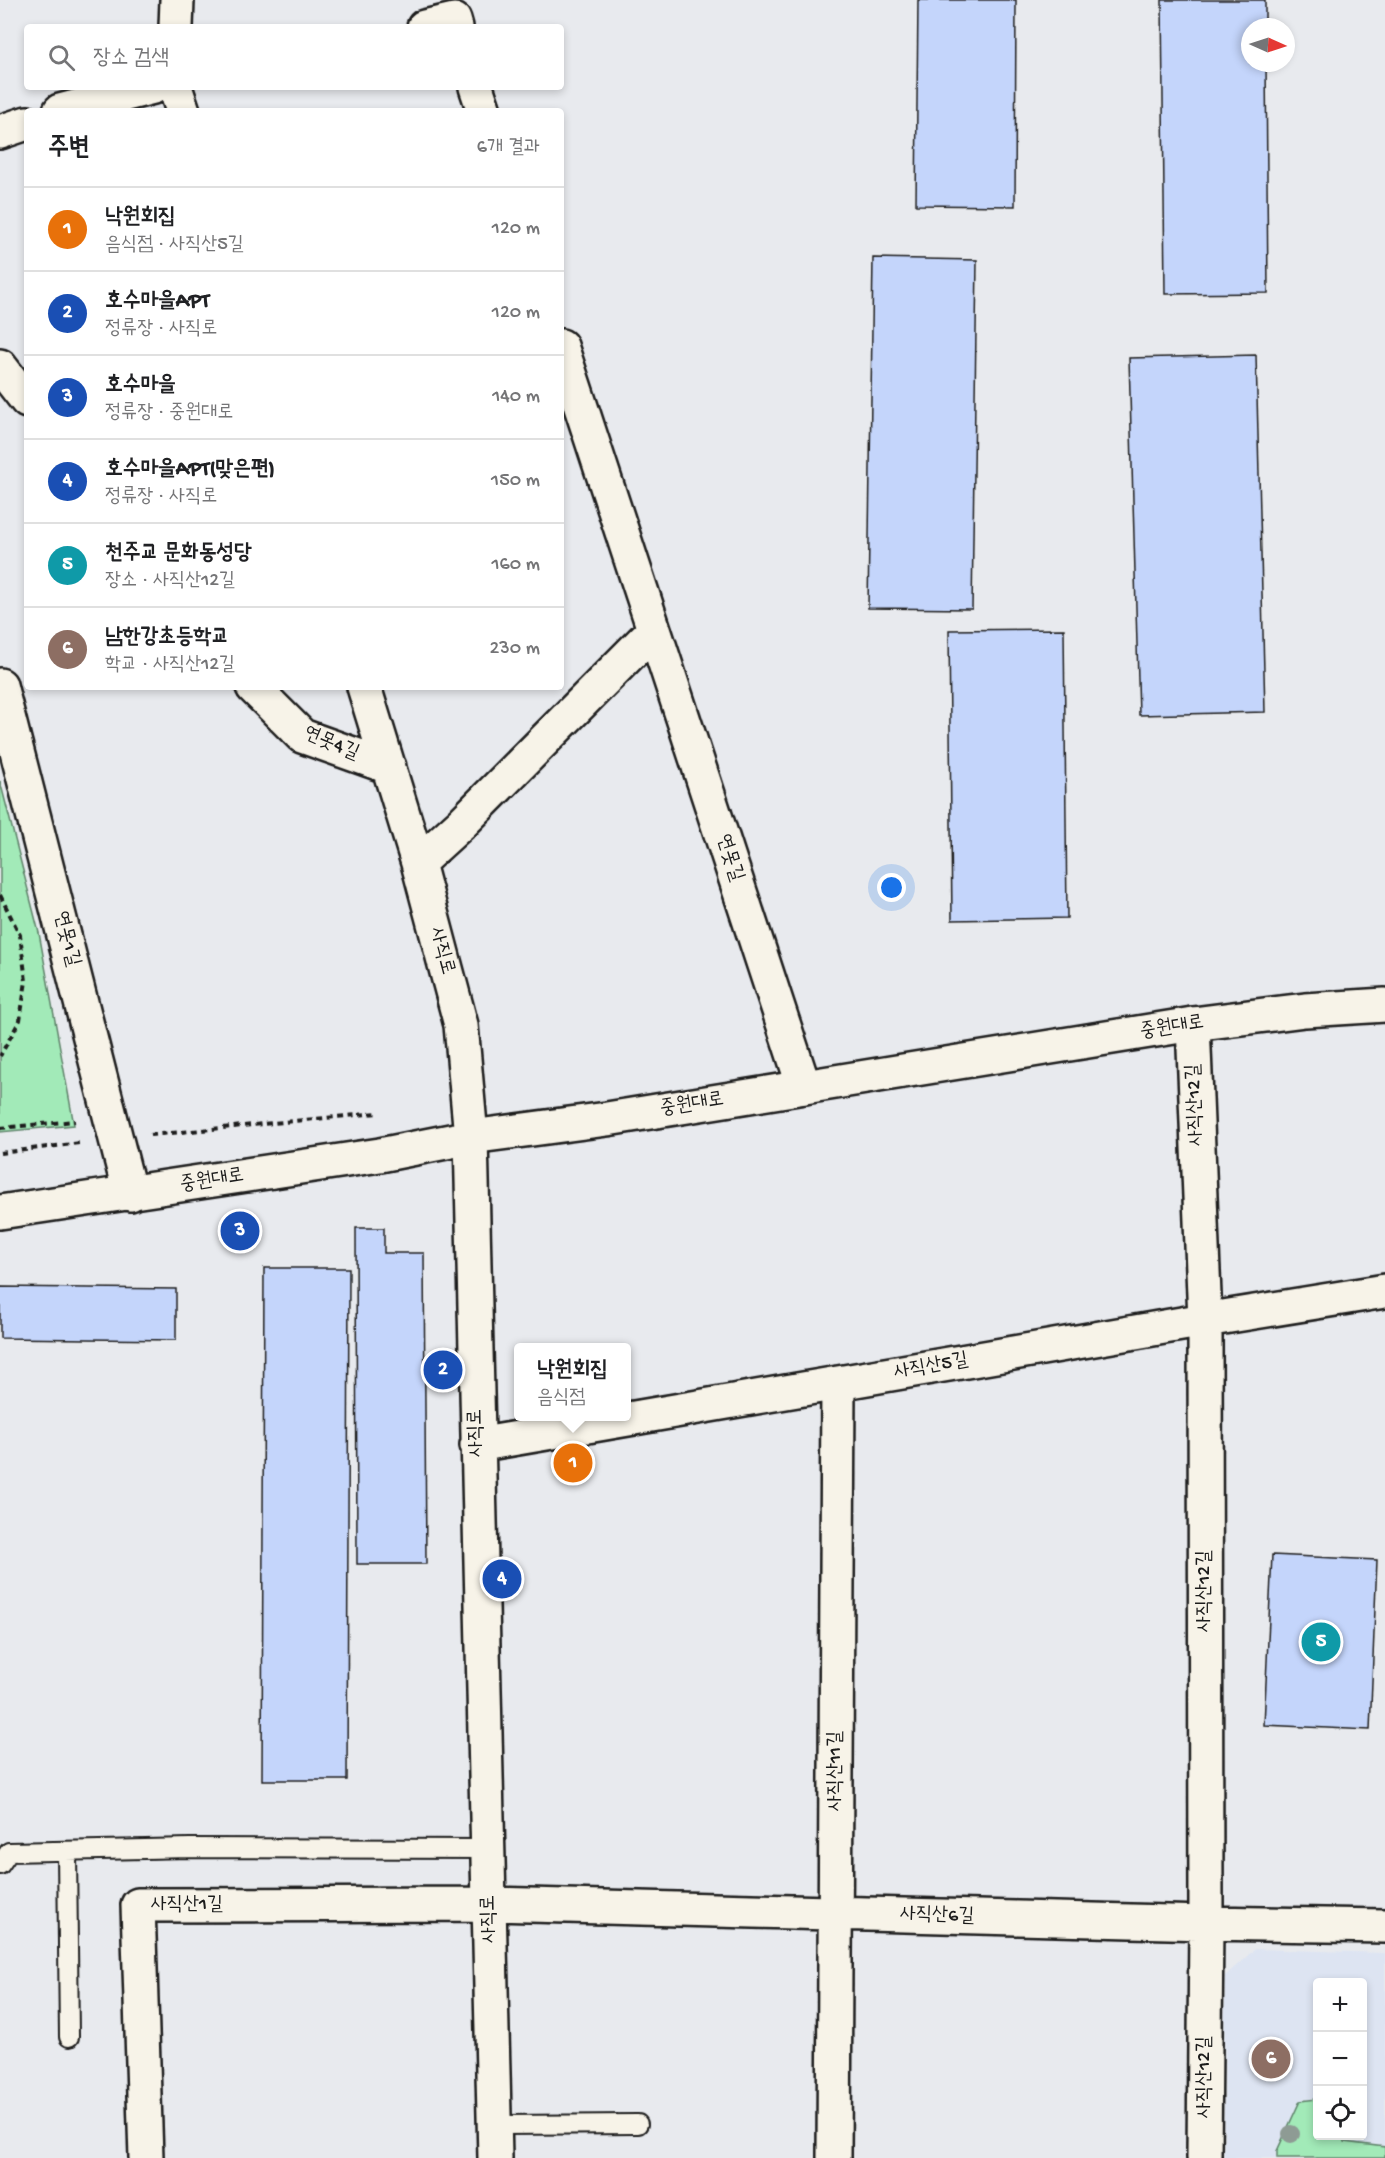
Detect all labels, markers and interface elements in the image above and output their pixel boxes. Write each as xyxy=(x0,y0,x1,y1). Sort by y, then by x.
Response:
north arrow xyxy=(1241,18,1295,72)
search box xyxy=(24,24,564,90)
icon: search xyxy=(45,41,78,74)
text: 장소 검색 xyxy=(93,46,169,72)
text: 주변 xyxy=(48,134,90,165)
text: 6개 결과 xyxy=(477,137,540,160)
text: 낙원회집 xyxy=(105,205,176,231)
text: 1 xyxy=(63,218,72,241)
text: 120 m xyxy=(492,218,540,241)
text: 음식점 · 사직산5길 xyxy=(105,234,244,257)
text: 호수마을APT xyxy=(105,289,209,315)
text: 2 xyxy=(63,302,72,325)
text: 120 m xyxy=(492,302,540,325)
text: 정류장 · 사직로 xyxy=(105,318,217,341)
text: 호수마을 xyxy=(105,373,176,399)
text: 3 xyxy=(62,386,73,409)
text: 140 m xyxy=(492,386,540,409)
text: 정류장 · 중원대로 xyxy=(105,402,233,425)
text: 호수마을APT(맞은편) xyxy=(105,457,275,483)
text: 4 xyxy=(63,470,72,493)
text: 150 m xyxy=(491,470,540,493)
text: 정류장 · 사직로 xyxy=(105,486,217,509)
text: 천주교 문화동성당 xyxy=(105,541,252,567)
text: 5 xyxy=(62,554,73,577)
text: 160 m xyxy=(491,554,540,577)
text: 장소 · 사직산12길 xyxy=(105,570,235,593)
text: 남한강초등학교 xyxy=(105,625,229,651)
text: 6 xyxy=(62,638,73,661)
text: 230 m xyxy=(490,638,540,661)
text: 학교 · 사직산12길 xyxy=(105,654,235,677)
street label: 연못4길 xyxy=(300,722,362,766)
street label: 연못길 xyxy=(711,831,747,885)
your location xyxy=(877,873,906,902)
street label: 연못1길 xyxy=(48,909,84,969)
street label: 사직로 xyxy=(424,925,458,977)
street label: 중원대로 xyxy=(1138,1012,1206,1044)
street label: 사직산12길 xyxy=(1183,1063,1209,1147)
street label: 중원대로 xyxy=(658,1089,726,1121)
street label: 중원대로 xyxy=(178,1165,246,1197)
pin: 3 xyxy=(220,1208,260,1254)
popup xyxy=(514,1343,631,1421)
pin: 2 xyxy=(424,1348,462,1392)
street label: 사직산5길 xyxy=(892,1349,970,1385)
text: 낙원회집 xyxy=(537,1358,608,1384)
text: 음식점 xyxy=(537,1387,585,1410)
street label: 사직로 xyxy=(465,1409,489,1457)
pin: 1 xyxy=(554,1440,592,1486)
street label: 사직산12길 xyxy=(1194,1550,1217,1632)
pin: 4 xyxy=(482,1556,522,1602)
pin: 5 xyxy=(1302,1620,1340,1664)
street label: 사직산11길 xyxy=(825,1731,848,1811)
street label: 사직산1길 xyxy=(151,1894,223,1917)
street label: 사직로 xyxy=(478,1895,502,1943)
street label: 사직산6길 xyxy=(899,1903,975,1929)
map controls xyxy=(1313,1978,1367,2140)
button: + xyxy=(1313,1978,1367,2032)
button: − xyxy=(1313,2032,1367,2086)
street label: 사직산12길 xyxy=(1194,2036,1217,2118)
pin: 6 xyxy=(1252,2036,1290,2082)
button: locate xyxy=(1313,2086,1367,2140)

